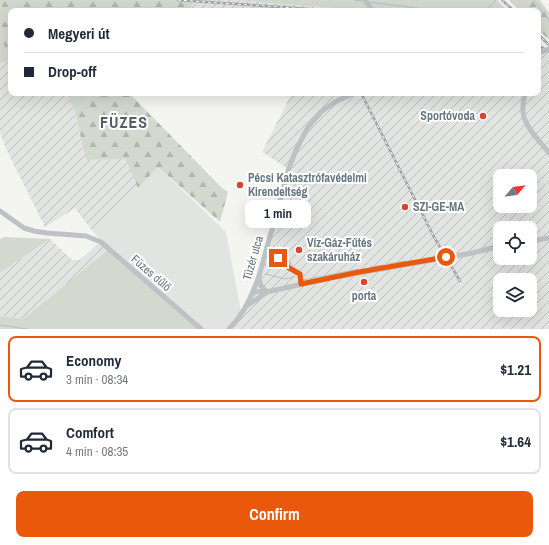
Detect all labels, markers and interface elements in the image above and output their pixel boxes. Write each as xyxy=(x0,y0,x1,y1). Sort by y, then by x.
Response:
text: Megyeri út xyxy=(48,23,110,44)
text: Drop-off xyxy=(48,61,97,82)
place label: Sportóvoda xyxy=(420,108,476,124)
district label: FÜZES xyxy=(100,111,148,133)
marker: Sportóvoda xyxy=(478,111,488,121)
north arrow xyxy=(493,169,537,213)
map controls xyxy=(493,169,537,317)
place label: Pécsi Katasztrófavédelmi Kirendeltség xyxy=(248,170,367,200)
marker: Pécsi Katasztrófavédelmi Kirendeltség xyxy=(235,180,245,190)
place label: SZI-GE-MA xyxy=(413,199,465,215)
callout: 1 min xyxy=(245,200,311,228)
marker: SZI-GE-MA xyxy=(400,202,410,212)
text: 1 min xyxy=(264,205,292,222)
button: locate xyxy=(493,221,537,265)
street label: Tüzér utca xyxy=(239,233,267,282)
place label: Víz-Gáz-Fűtés szakáruház xyxy=(307,235,372,265)
marker: Víz-Gáz-Fűtés szakáruház xyxy=(294,245,304,255)
route start xyxy=(437,248,455,266)
route end xyxy=(269,249,287,267)
street label: Füzes dűlő xyxy=(128,251,174,295)
button: layers xyxy=(493,273,537,317)
marker: porta xyxy=(359,277,369,287)
place label: porta xyxy=(352,288,377,304)
text: Economy xyxy=(66,350,121,371)
icon: car xyxy=(18,351,54,387)
text: $1.21 xyxy=(500,359,531,380)
text: 3 min · 08:34 xyxy=(66,371,128,388)
text: Comfort xyxy=(66,422,114,443)
icon: car xyxy=(18,423,54,459)
text: $1.64 xyxy=(500,431,531,452)
text: 4 min · 08:35 xyxy=(66,443,128,460)
button: Confirm xyxy=(16,491,533,537)

